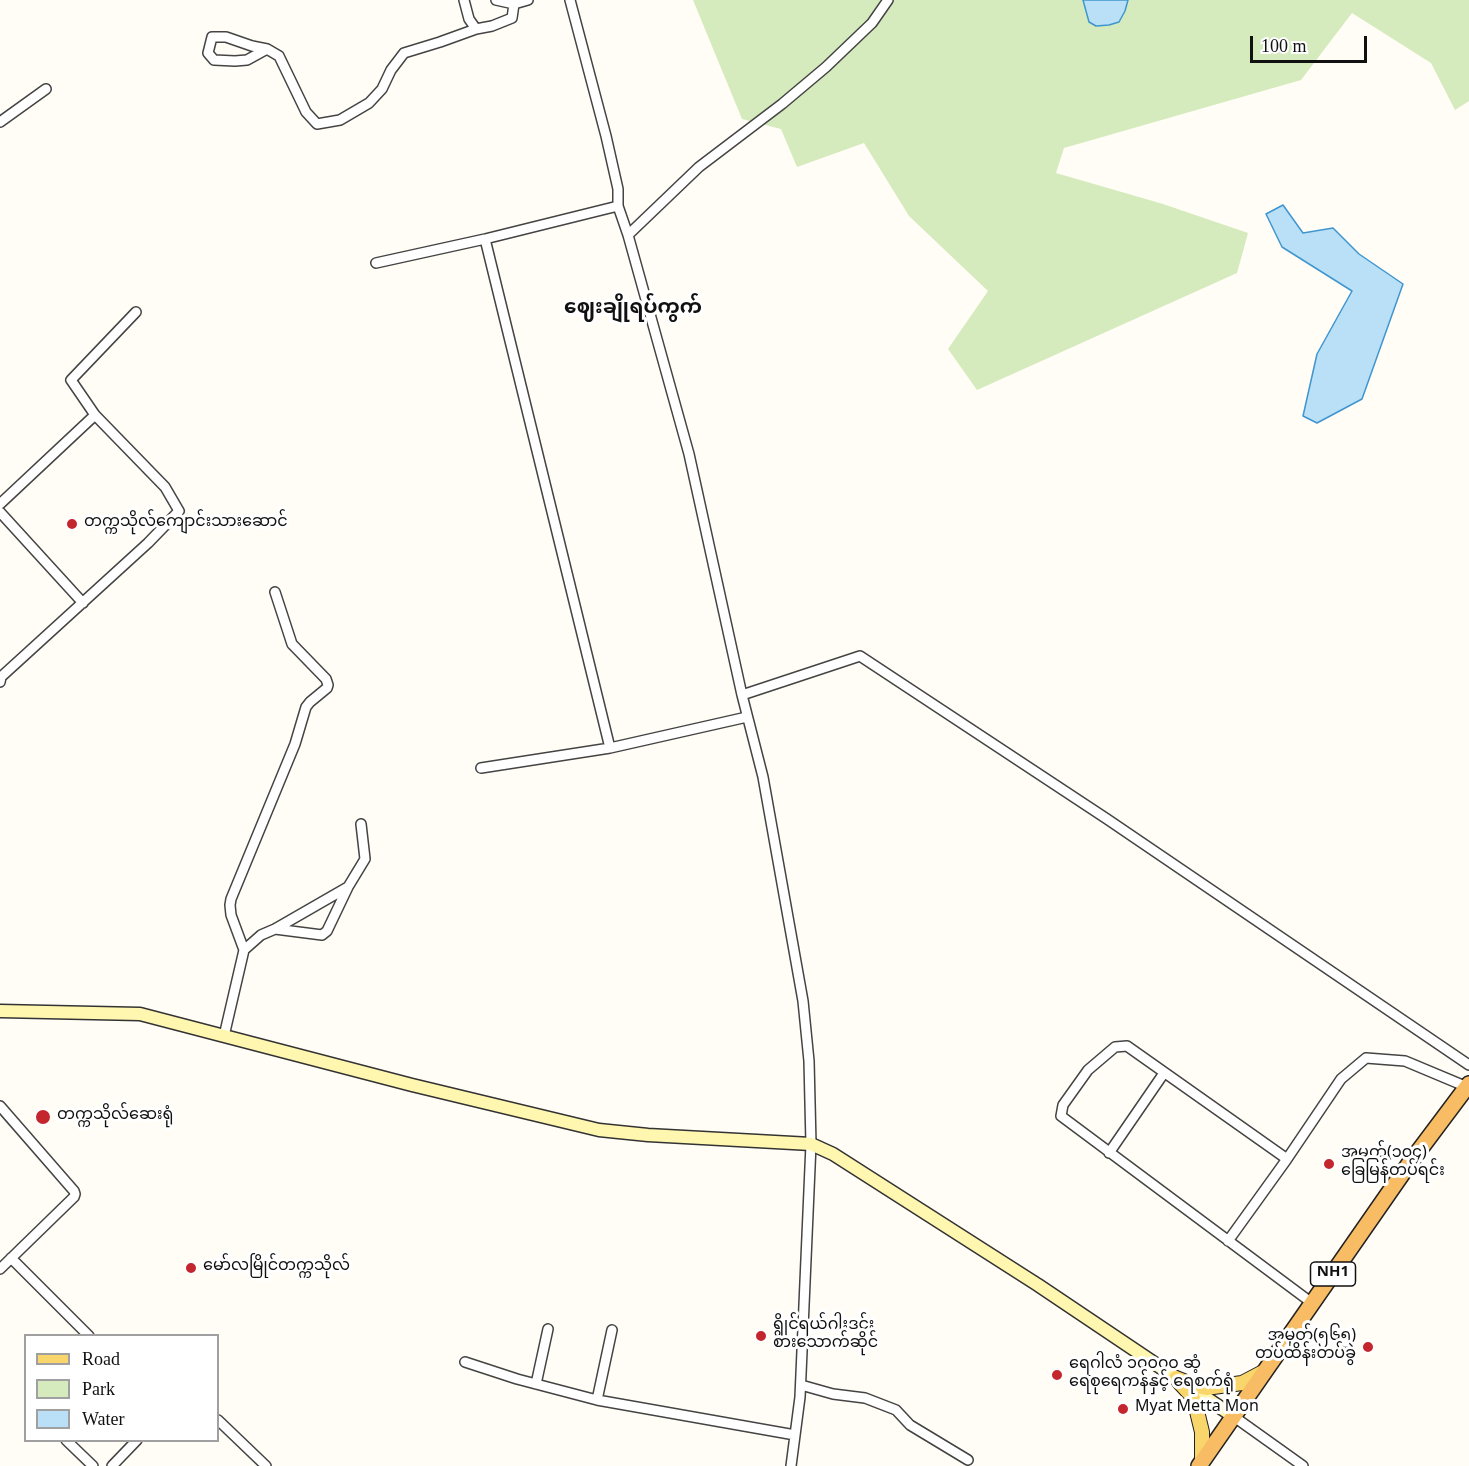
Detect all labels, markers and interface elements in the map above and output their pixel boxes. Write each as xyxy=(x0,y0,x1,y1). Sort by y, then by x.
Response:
scale bar xyxy=(1253,24,1370,62)
text: 100 m xyxy=(1261,36,1307,56)
district label: ဈေးချိုရပ်ကွက် xyxy=(564,299,702,323)
place label: တက္ကသိုလ်ကျောင်းသားဆောင် xyxy=(84,514,288,534)
marker: တက္ကသိုလ်ကျောင်းသားဆောင် xyxy=(65,517,79,531)
place label: တက္ကသိုလ်ဆေးရုံ xyxy=(57,1107,173,1127)
marker: တက္ကသိုလ်ဆေးရုံ xyxy=(34,1108,52,1126)
place label: အမှတ်(၁၀၄) ခြေမြန်တပ်ရင်း xyxy=(1341,1145,1445,1183)
marker: အမှတ်(၁၀၄) ခြေမြန်တပ်ရင်း xyxy=(1322,1157,1336,1171)
place label: မော်လမြိုင်တက္ကသိုလ် xyxy=(203,1258,350,1278)
marker: မော်လမြိုင်တက္ကသိုလ် xyxy=(184,1261,198,1275)
road number: NH1 xyxy=(1310,1262,1356,1286)
place label: ရွိုင်ရယ်ဂါးဒင်း စားသောက်ဆိုင် xyxy=(773,1317,878,1355)
place label: အမှတ်(၅၆၅) တပ်ထိန်းတပ်ခွဲ xyxy=(1255,1328,1356,1366)
marker: ရွိုင်ရယ်ဂါးဒင်း စားသောက်ဆိုင် xyxy=(754,1329,768,1343)
legend xyxy=(24,1334,219,1442)
marker: အမှတ်(၅၆၅) တပ်ထိန်းတပ်ခွဲ xyxy=(1361,1340,1375,1354)
text: Road xyxy=(82,1349,120,1369)
place label: ရေဂါလံ ၁၀၀၀၀ ဆံ့ ရေစုရေကန်နှင့် ရေစက်ရုံ xyxy=(1069,1356,1234,1394)
marker: ရေဂါလံ ၁၀၀၀၀ ဆံ့ ရေစုရေကန်နှင့် ရေစက်ရုံ xyxy=(1050,1368,1064,1382)
text: Park xyxy=(82,1379,115,1399)
place label: Myat Metta Mon xyxy=(1135,1399,1259,1419)
marker: Myat Metta Mon xyxy=(1116,1402,1130,1416)
text: Water xyxy=(82,1409,125,1429)

